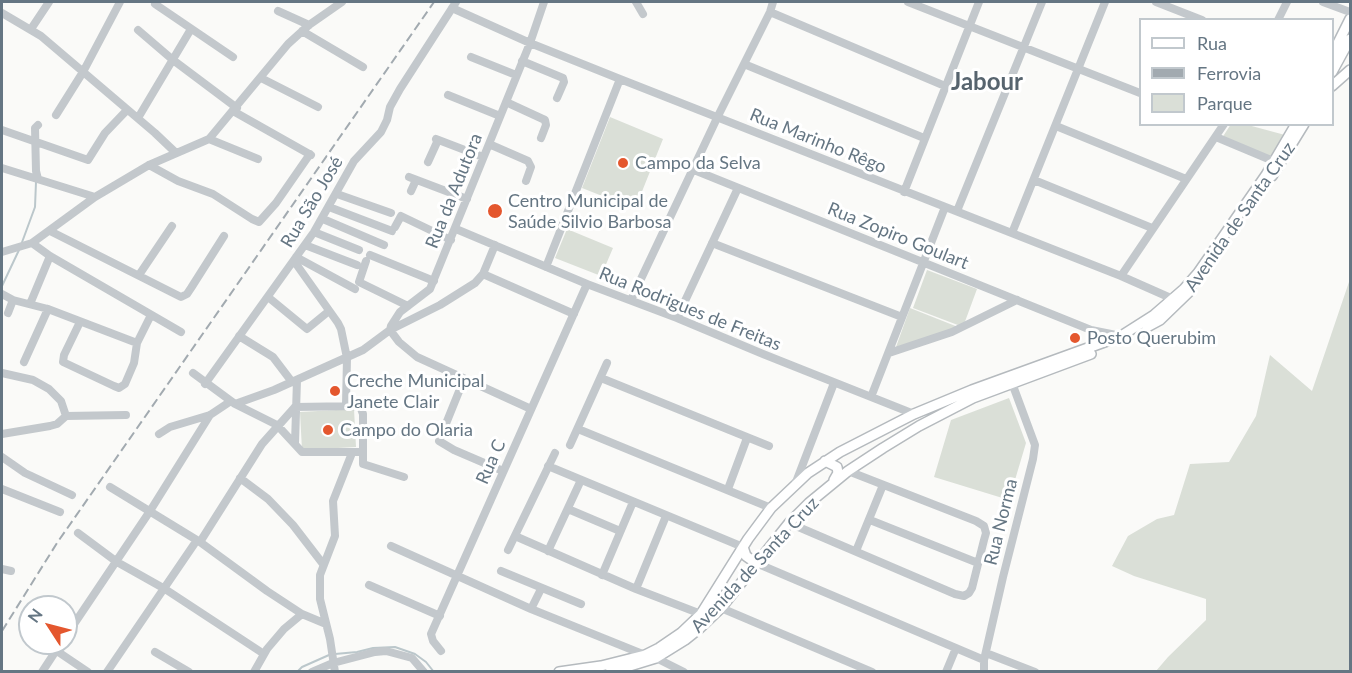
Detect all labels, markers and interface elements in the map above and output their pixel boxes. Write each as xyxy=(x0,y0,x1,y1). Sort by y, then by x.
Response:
legend xyxy=(1139,18,1334,126)
text: Rua xyxy=(1197,32,1227,54)
text: Ferrovia xyxy=(1197,62,1261,84)
district label: Jabour xyxy=(951,68,1023,96)
text: Parque xyxy=(1197,92,1252,114)
street label: Rua Marinho Rêgo xyxy=(747,104,889,178)
street label: Rua da Adutora xyxy=(421,130,487,252)
street label: Avenida de Santa Cruz xyxy=(1180,138,1300,296)
street label: Rua São José xyxy=(276,152,348,252)
place label: Campo da Selva xyxy=(635,152,761,174)
marker: Campo da Selva xyxy=(616,156,630,170)
place label: Centro Municipal de Saúde Silvio Barbosa xyxy=(508,190,672,232)
street label: Rua Zopiro Goulart xyxy=(824,198,972,274)
marker: Centro Municipal de Saúde Silvio Barbosa xyxy=(486,202,504,220)
street label: Rua Rodrigues de Freitas xyxy=(596,263,784,355)
place label: Posto Querubim xyxy=(1087,327,1216,349)
marker: Posto Querubim xyxy=(1068,331,1082,345)
place label: Creche Municipal Janete Clair xyxy=(347,370,485,412)
marker: Creche Municipal Janete Clair xyxy=(328,384,342,398)
place label: Campo do Olaria xyxy=(340,419,473,441)
marker: Campo do Olaria xyxy=(321,423,335,437)
street label: Rua C xyxy=(472,436,510,488)
street label: Rua Norma xyxy=(980,476,1022,568)
street label: Avenida de Santa Cruz xyxy=(687,493,823,637)
north arrow xyxy=(18,595,78,655)
text: N xyxy=(23,605,46,626)

